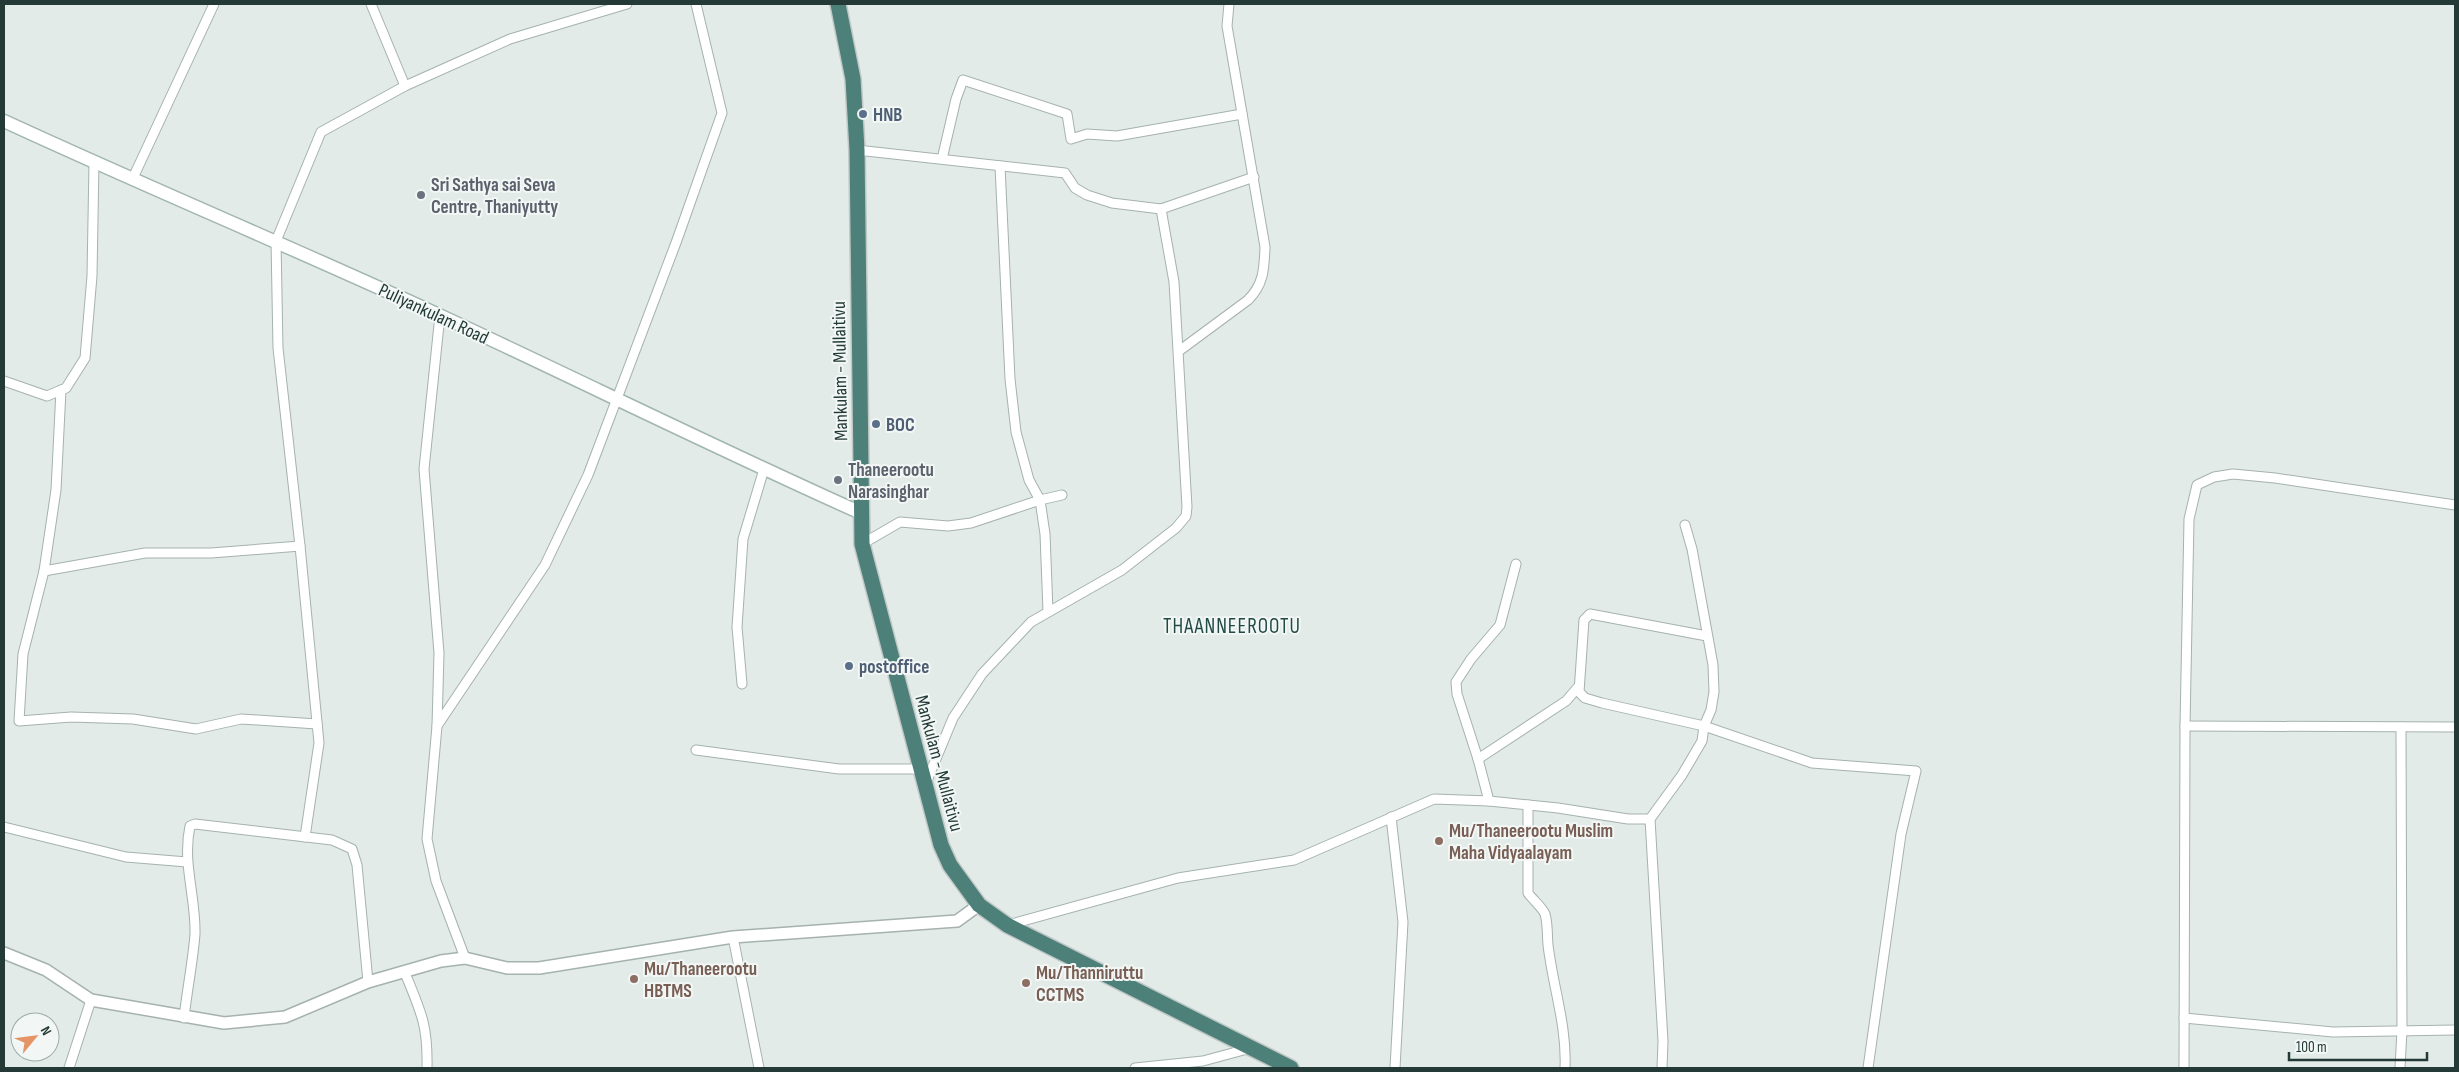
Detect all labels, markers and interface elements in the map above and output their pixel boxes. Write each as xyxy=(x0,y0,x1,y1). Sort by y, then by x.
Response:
place label: HNB xyxy=(873,104,902,127)
marker: HNB xyxy=(857,108,869,120)
place label: Sri Sathya sai Seva Centre, Thaniyutty xyxy=(431,174,558,219)
marker: Sri Sathya sai Seva Centre, Thaniyutty xyxy=(415,189,427,201)
street label: Puliyankulam Road xyxy=(375,279,492,350)
street label: Mankulam - Mullaitivu xyxy=(828,301,853,441)
place label: BOC xyxy=(886,414,915,437)
marker: BOC xyxy=(870,418,882,430)
place label: Thaneerootu Narasinghar xyxy=(848,459,934,504)
marker: Thaneerootu Narasinghar xyxy=(832,474,844,486)
district label: THAANNEEROOTU xyxy=(1163,614,1301,639)
place label: postoffice xyxy=(859,656,929,679)
marker: postoffice xyxy=(843,660,855,672)
street label: Mankulam - Mullaitivu xyxy=(909,693,968,834)
place label: Mu/Thaneerootu Muslim Maha Vidyaalayam xyxy=(1449,820,1613,865)
marker: Mu/Thaneerootu Muslim Maha Vidyaalayam xyxy=(1433,835,1445,847)
place label: Mu/Thaneerootu HBTMS xyxy=(644,958,757,1003)
place label: Mu/Thanniruttu CCTMS xyxy=(1036,962,1143,1007)
marker: Mu/Thaneerootu HBTMS xyxy=(628,973,640,985)
marker: Mu/Thanniruttu CCTMS xyxy=(1020,977,1032,989)
north arrow xyxy=(10,1012,60,1062)
text: N xyxy=(37,1024,55,1038)
scale bar xyxy=(2289,1030,2426,1062)
text: 100 m xyxy=(2296,1038,2327,1057)

